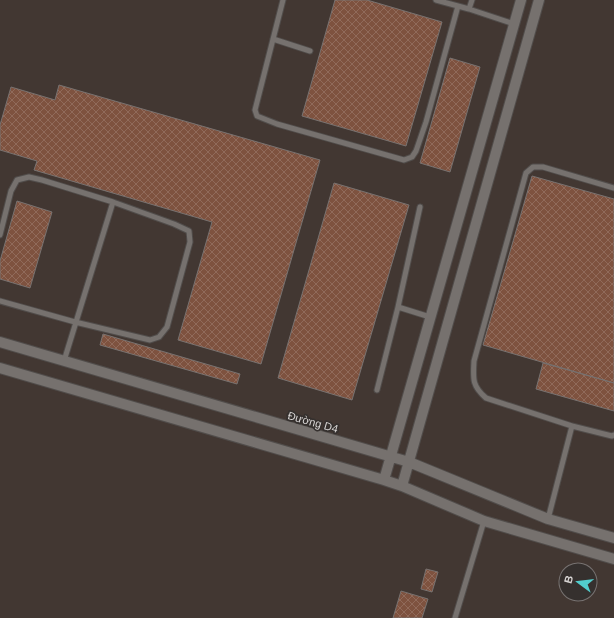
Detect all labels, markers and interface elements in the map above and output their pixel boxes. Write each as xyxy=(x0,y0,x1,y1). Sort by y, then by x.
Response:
street label: Đường D4 xyxy=(286,409,340,435)
north arrow xyxy=(558,562,598,602)
text: B xyxy=(562,574,575,585)

